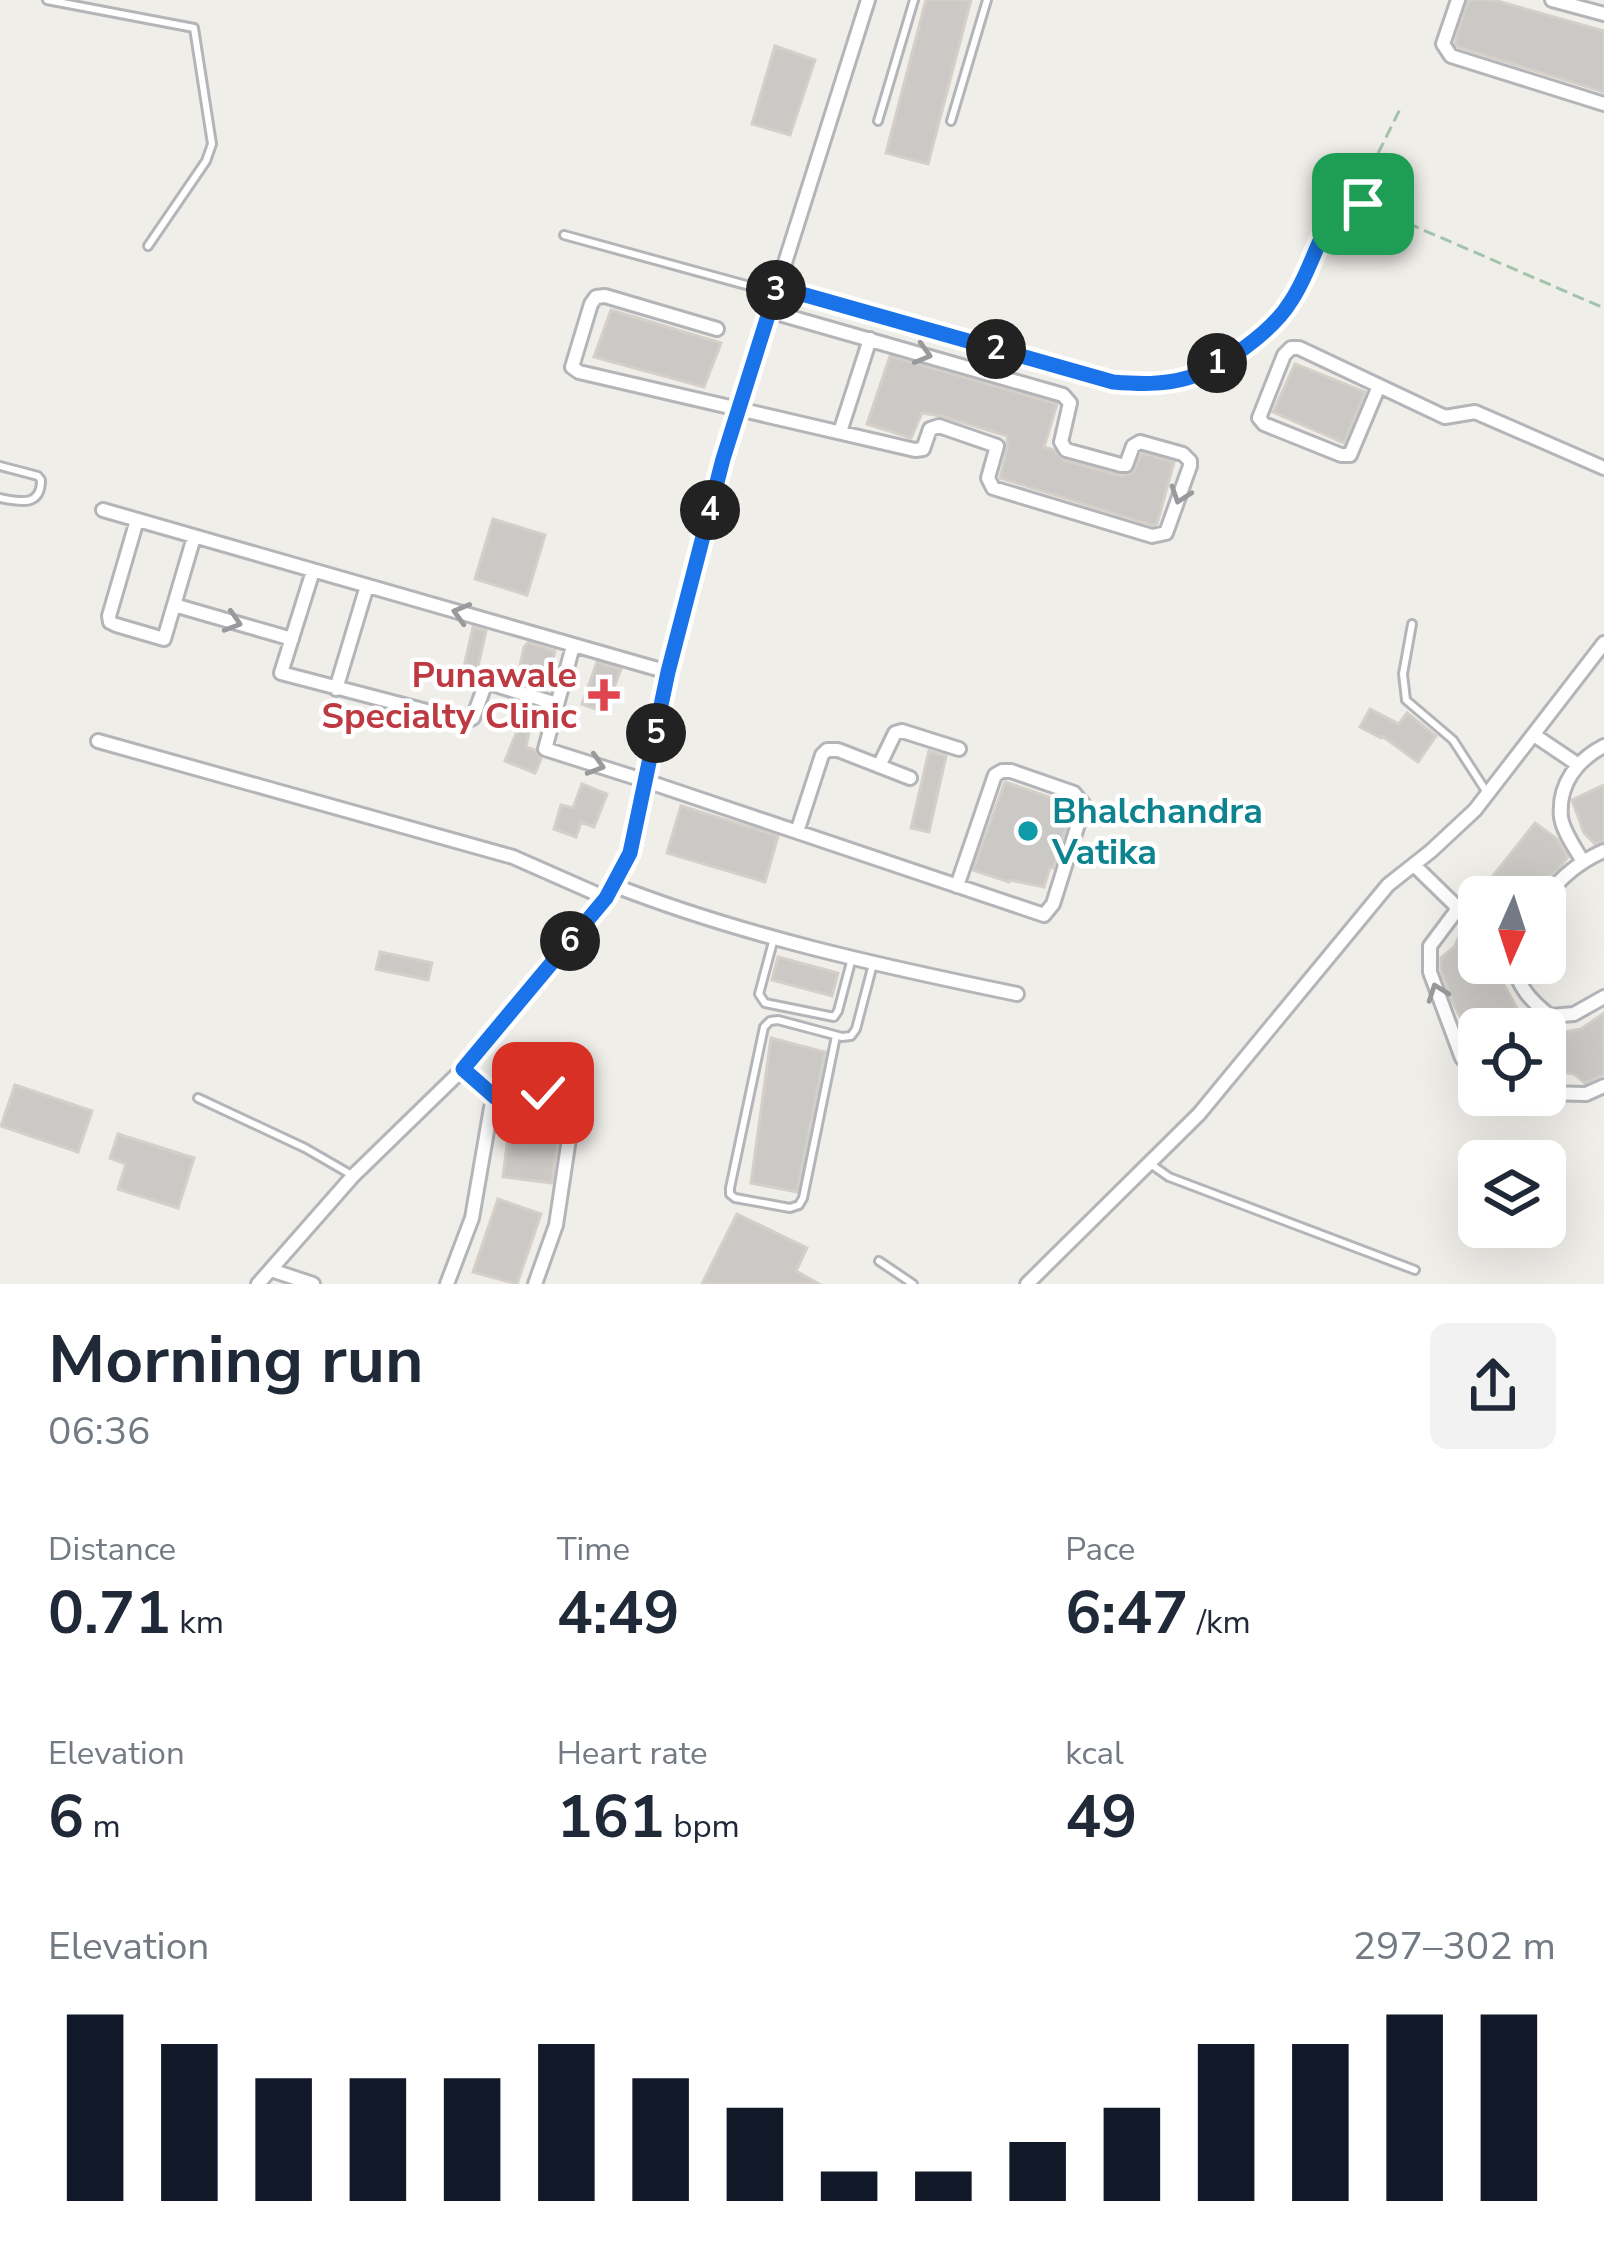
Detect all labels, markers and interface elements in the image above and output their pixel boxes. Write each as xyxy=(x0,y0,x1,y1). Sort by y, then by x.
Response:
pin xyxy=(1312,153,1414,255)
icon: arrive xyxy=(1330,171,1396,237)
pin: 3 xyxy=(746,260,806,320)
text: 3 xyxy=(766,267,786,312)
pin: 2 xyxy=(966,319,1026,379)
text: 2 xyxy=(986,326,1006,371)
pin: 1 xyxy=(1187,333,1247,393)
one-way arrow xyxy=(912,339,932,364)
text: 1 xyxy=(1207,340,1227,385)
pin: 4 xyxy=(680,480,740,540)
one-way arrow xyxy=(1170,484,1195,505)
text: 4 xyxy=(700,487,720,532)
one-way arrow xyxy=(451,602,472,627)
one-way arrow xyxy=(222,608,243,633)
place label: Punawale Specialty Clinic xyxy=(321,651,577,741)
marker: Punawale Specialty Clinic xyxy=(588,679,620,711)
pin: 5 xyxy=(626,703,686,763)
text: 5 xyxy=(646,710,666,755)
one-way arrow xyxy=(585,751,606,776)
place label: Bhalchandra Vatika xyxy=(1051,787,1263,877)
marker: Bhalchandra Vatika xyxy=(1015,818,1041,844)
north arrow xyxy=(1458,876,1566,984)
map controls xyxy=(1458,876,1566,1248)
pin: 6 xyxy=(540,911,600,971)
text: 6 xyxy=(560,918,580,963)
one-way arrow xyxy=(1427,983,1452,1004)
button: locate xyxy=(1458,1008,1566,1116)
pin xyxy=(492,1042,594,1144)
icon: check xyxy=(510,1060,576,1126)
button: layers xyxy=(1458,1140,1566,1248)
text: Morning run xyxy=(48,1315,424,1405)
button: share xyxy=(1430,1323,1556,1449)
text: 06:36 xyxy=(48,1405,151,1458)
text: Distance xyxy=(48,1527,176,1572)
text: Time xyxy=(557,1527,630,1572)
text: Pace xyxy=(1065,1527,1135,1572)
text: 0.71 xyxy=(48,1572,171,1654)
text: 4:49 xyxy=(557,1572,680,1654)
text: 6:47 xyxy=(1065,1572,1188,1654)
text: km xyxy=(171,1600,224,1645)
text: /km xyxy=(1188,1600,1251,1645)
text: Elevation xyxy=(48,1731,185,1776)
text: Heart rate xyxy=(557,1731,708,1776)
text: kcal xyxy=(1065,1731,1124,1776)
text: 6 xyxy=(48,1776,84,1858)
text: 161 xyxy=(557,1776,665,1858)
text: 49 xyxy=(1065,1776,1137,1858)
text: m xyxy=(84,1804,121,1849)
text: bpm xyxy=(665,1804,740,1849)
text: Elevation xyxy=(48,1920,209,1973)
text: 297–302 m xyxy=(1353,1920,1556,1973)

